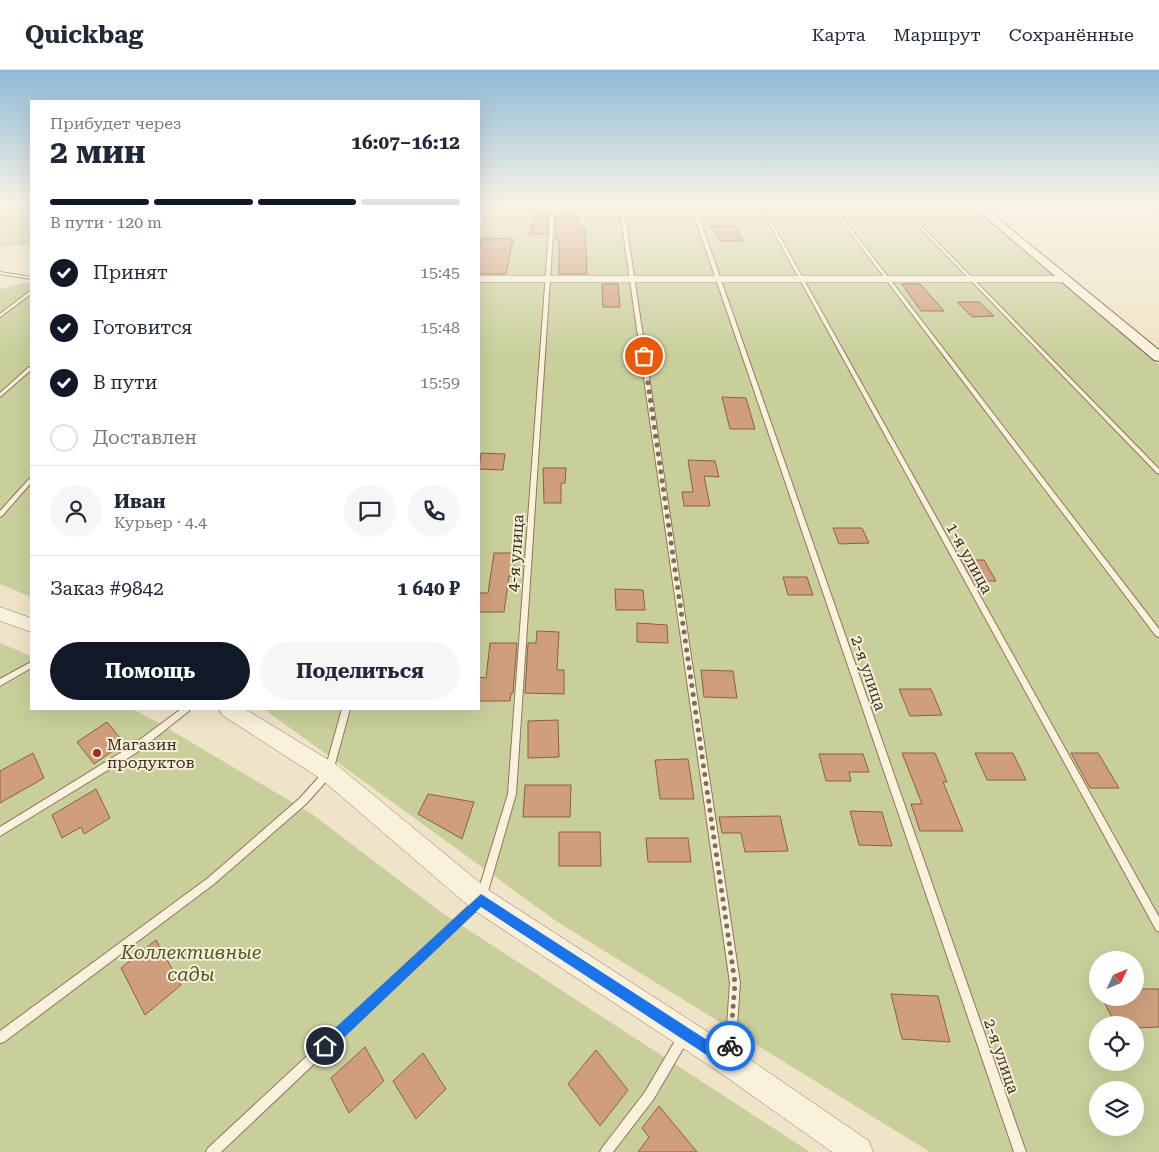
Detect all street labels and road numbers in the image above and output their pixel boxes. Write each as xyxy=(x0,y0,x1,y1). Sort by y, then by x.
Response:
street label: 4-я улица xyxy=(503,513,528,593)
street label: 1-я улица xyxy=(942,520,997,597)
street label: 2-я улица xyxy=(847,633,890,713)
street label: 2-я улица xyxy=(980,1016,1023,1096)

